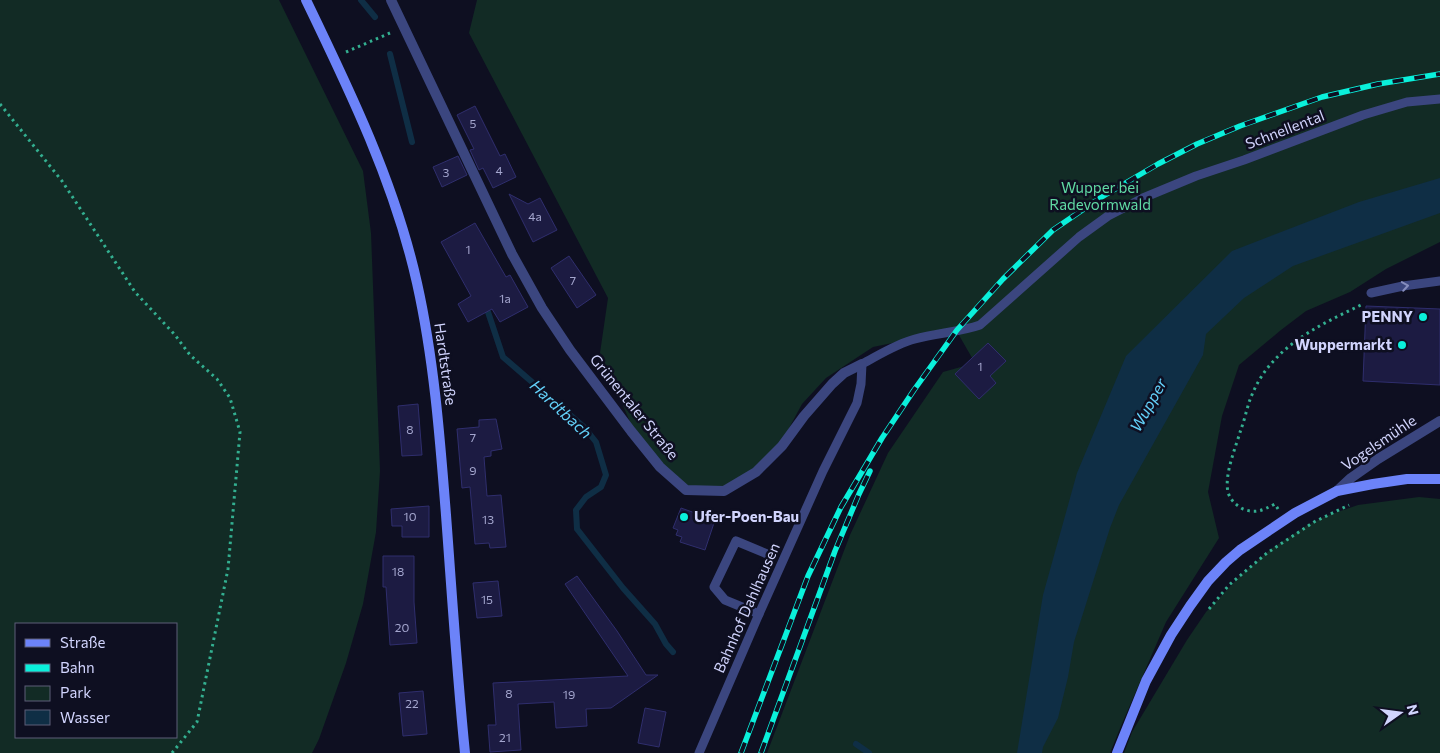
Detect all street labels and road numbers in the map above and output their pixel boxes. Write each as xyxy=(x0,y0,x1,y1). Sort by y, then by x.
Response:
street label: Schnellental xyxy=(1243,106,1327,152)
street label: Hardtstraße xyxy=(431,321,461,406)
street label: Grünentaler Straße xyxy=(587,350,683,463)
street label: Vogelsmühle xyxy=(1338,410,1419,474)
street label: Bahnhof Dahlhausen xyxy=(709,540,783,675)

